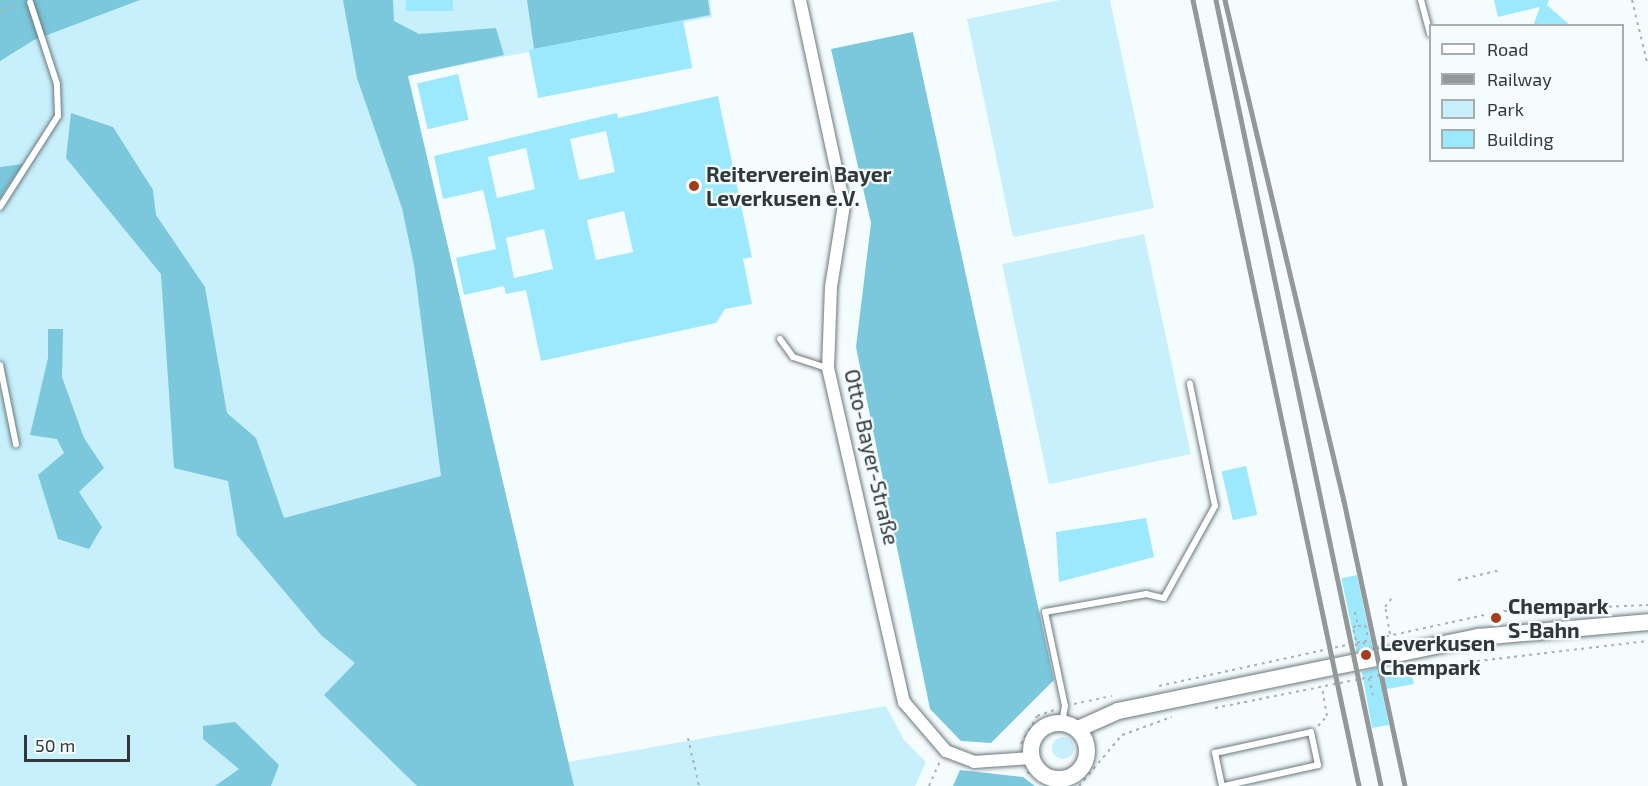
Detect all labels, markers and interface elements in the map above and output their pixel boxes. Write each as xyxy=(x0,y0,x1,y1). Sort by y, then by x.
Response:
legend xyxy=(1429,24,1624,162)
text: Road xyxy=(1487,38,1528,60)
text: Railway xyxy=(1487,68,1552,90)
text: Park xyxy=(1487,98,1524,120)
text: Building xyxy=(1487,128,1554,150)
place label: Reiterverein Bayer Leverkusen e.V. xyxy=(706,161,891,211)
marker: Reiterverein Bayer Leverkusen e.V. xyxy=(687,179,701,193)
street label: Otto-Bayer-Straße xyxy=(839,367,905,547)
place label: Chempark S-Bahn xyxy=(1508,593,1609,643)
marker: Chempark S-Bahn xyxy=(1489,611,1503,625)
place label: Leverkusen Chempark xyxy=(1380,630,1495,680)
marker: Leverkusen Chempark xyxy=(1357,646,1375,664)
scale bar xyxy=(27,723,134,761)
text: 50 m xyxy=(35,734,75,756)

